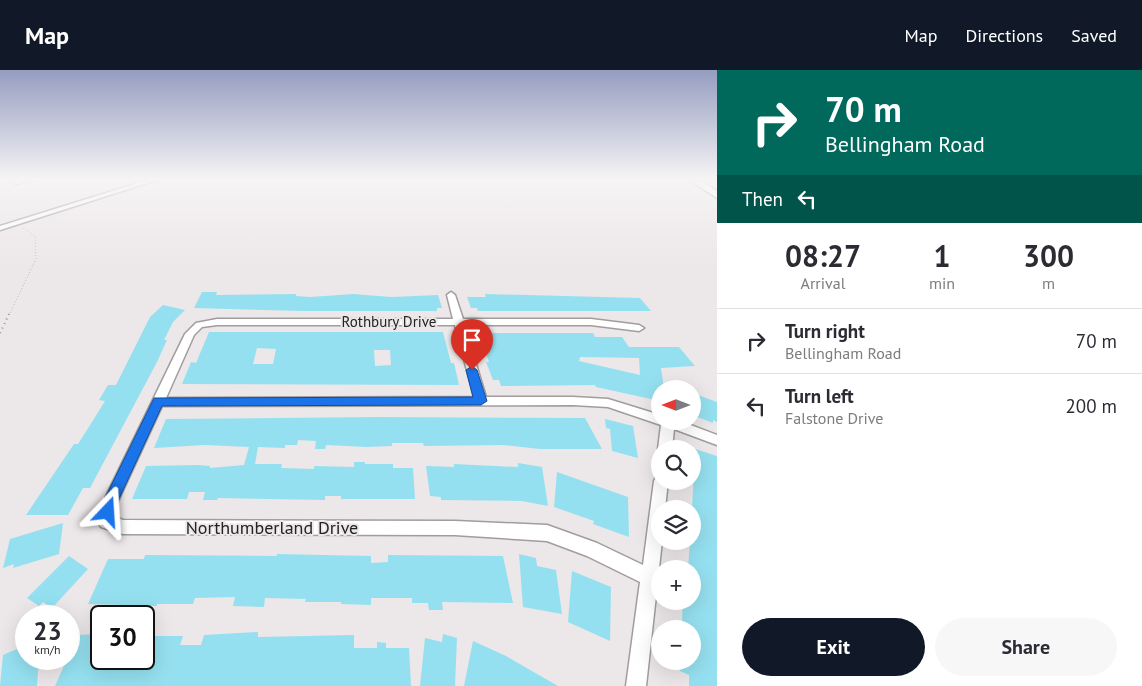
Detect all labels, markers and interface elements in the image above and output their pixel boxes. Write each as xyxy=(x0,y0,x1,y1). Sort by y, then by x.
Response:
text: Map xyxy=(25,20,69,51)
text: Map xyxy=(905,24,937,47)
text: Directions xyxy=(965,24,1043,47)
text: Saved xyxy=(1071,24,1117,47)
text: 70 m xyxy=(825,86,902,132)
icon: right xyxy=(742,90,807,155)
text: Bellingham Road xyxy=(825,130,985,158)
icon: left xyxy=(793,185,821,213)
text: Then xyxy=(742,187,783,211)
text: 08:27 xyxy=(785,236,861,275)
text: 1 xyxy=(934,236,951,275)
text: 300 xyxy=(1023,236,1074,275)
text: Arrival xyxy=(801,273,845,293)
text: min xyxy=(929,273,955,293)
text: m xyxy=(1042,273,1055,293)
street label: Rothbury Drive xyxy=(342,312,436,331)
pin xyxy=(451,319,493,370)
text: Turn right xyxy=(785,319,865,343)
icon: arrive xyxy=(458,326,486,354)
icon: right xyxy=(742,327,770,355)
text: 70 m xyxy=(1076,329,1117,353)
text: Bellingham Road xyxy=(785,343,901,363)
north arrow xyxy=(651,380,701,430)
map controls xyxy=(651,380,701,670)
text: Turn left xyxy=(785,384,854,408)
icon: left xyxy=(742,392,770,420)
text: 200 m xyxy=(1065,394,1117,418)
text: Falstone Drive xyxy=(785,408,883,428)
button: search xyxy=(651,440,701,490)
position arrow xyxy=(81,485,133,537)
button: layers xyxy=(651,500,701,550)
street label: Northumberland Drive xyxy=(186,516,358,539)
button: + xyxy=(651,560,701,610)
speed limit sign: 30 xyxy=(90,605,155,670)
text: 23 xyxy=(33,615,62,647)
button: Exit xyxy=(742,618,925,676)
button: Share xyxy=(935,618,1117,676)
button: − xyxy=(651,620,701,670)
text: km/h xyxy=(34,642,61,657)

